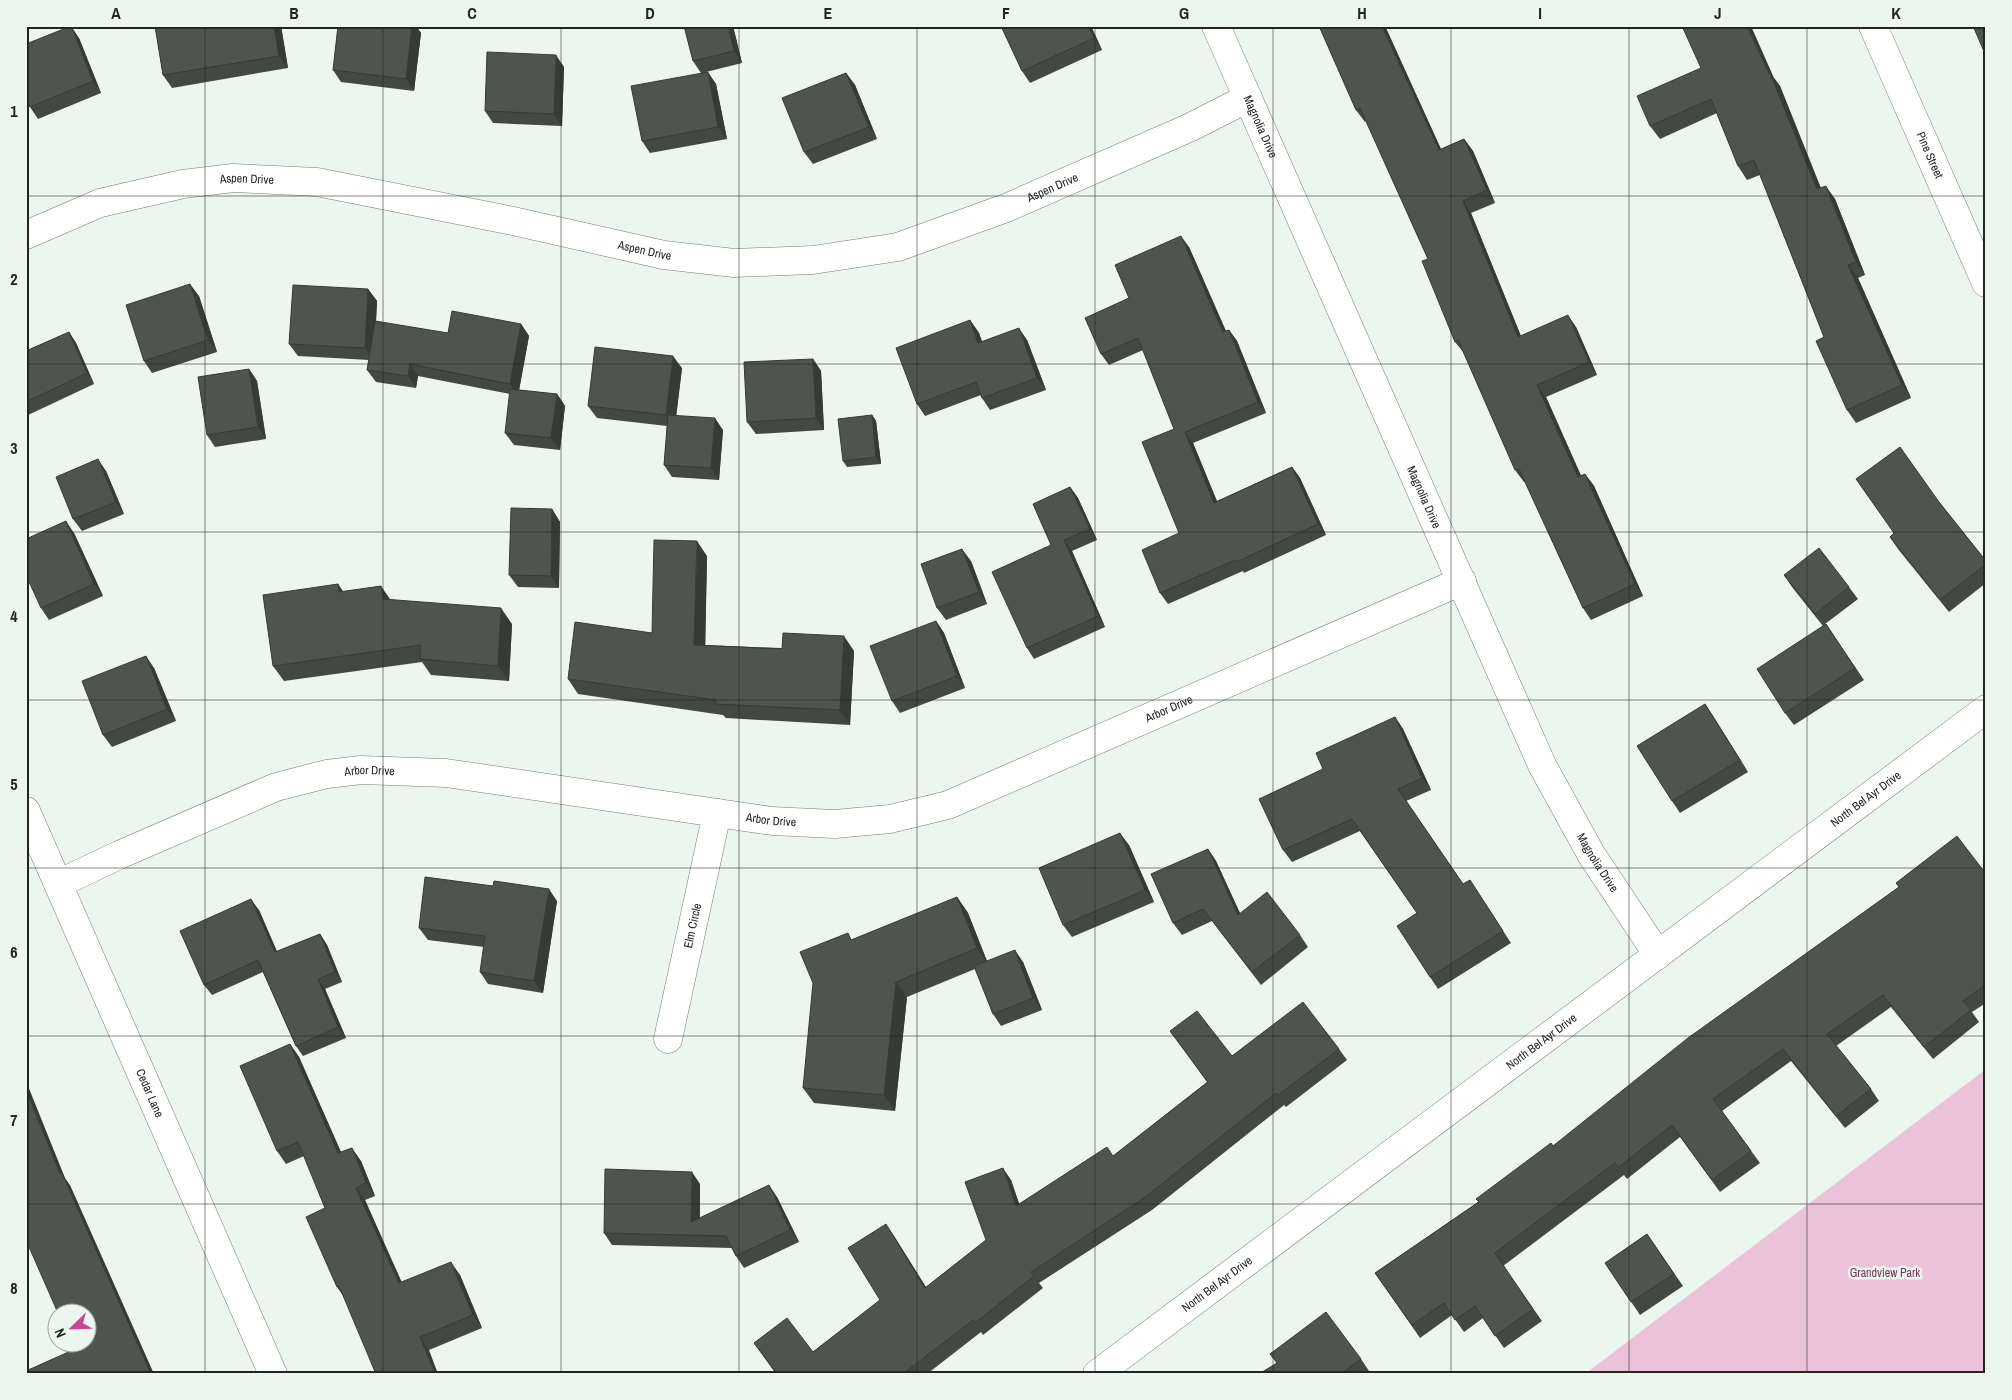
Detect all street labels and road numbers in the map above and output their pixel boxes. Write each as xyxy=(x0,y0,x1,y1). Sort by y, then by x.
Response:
street label: Magnolia Drive xyxy=(1240,93,1281,160)
street label: Pine Street xyxy=(1912,129,1947,181)
street label: Aspen Drive xyxy=(1024,169,1081,206)
street label: Aspen Drive xyxy=(218,170,274,188)
street label: Aspen Drive xyxy=(615,237,672,264)
street label: Magnolia Drive xyxy=(1403,463,1445,531)
street label: Arbor Drive xyxy=(1142,691,1195,727)
street label: Arbor Drive xyxy=(342,762,395,780)
street label: North Bel Ayr Drive xyxy=(1827,767,1904,831)
street label: Arbor Drive xyxy=(744,809,796,830)
street label: Magnolia Drive xyxy=(1573,830,1622,895)
street label: Elm Circle xyxy=(680,902,705,950)
street label: North Bel Ayr Drive xyxy=(1503,1010,1580,1073)
street label: Cedar Lane xyxy=(132,1066,167,1120)
street label: North Bel Ayr Drive xyxy=(1179,1253,1256,1316)

